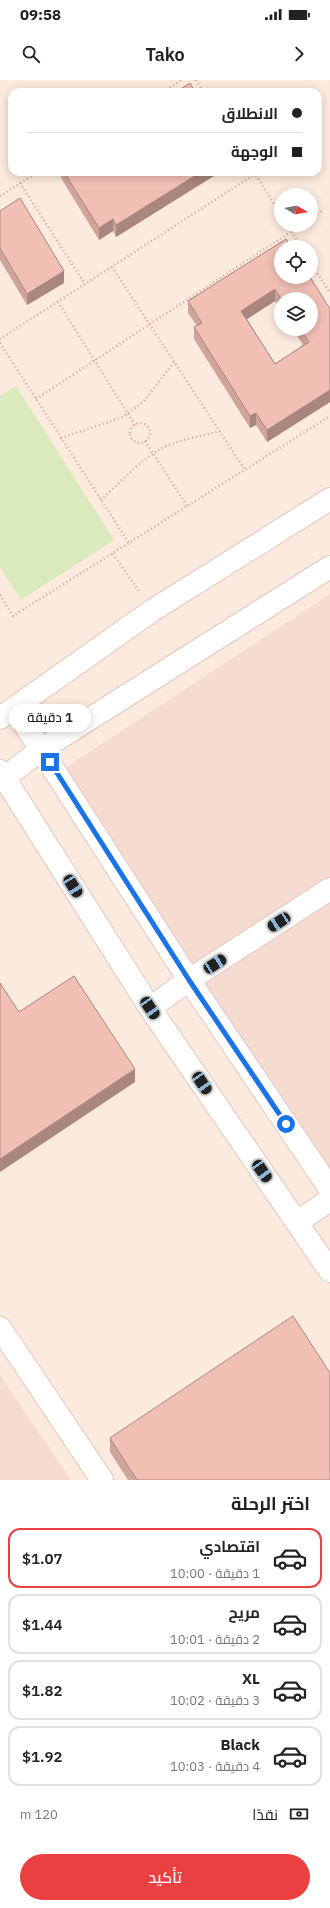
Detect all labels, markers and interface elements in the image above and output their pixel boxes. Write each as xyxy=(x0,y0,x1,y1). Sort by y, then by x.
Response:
text: 09:58 xyxy=(20,5,61,24)
icon: search xyxy=(20,43,42,65)
text: Tako xyxy=(145,43,185,66)
icon: forward xyxy=(288,43,310,65)
text: الانطلاق xyxy=(222,104,278,123)
text: الوجهة xyxy=(231,142,278,161)
north arrow xyxy=(274,188,318,232)
map controls xyxy=(274,188,318,336)
button: locate xyxy=(274,240,318,284)
button: layers xyxy=(274,292,318,336)
callout: 1 دقيقة xyxy=(9,704,91,732)
text: 1 دقيقة xyxy=(27,709,73,726)
route end xyxy=(41,753,59,771)
car xyxy=(62,873,84,899)
car xyxy=(266,910,292,934)
car xyxy=(202,952,228,976)
car xyxy=(138,995,162,1021)
car xyxy=(190,1070,214,1096)
route start xyxy=(277,1115,295,1133)
car xyxy=(250,1158,274,1184)
text: اختر الرحلة xyxy=(231,1492,310,1515)
text: اقتصادي xyxy=(200,1537,260,1556)
icon: car xyxy=(272,1540,308,1576)
text: $1.07 xyxy=(22,1549,63,1568)
text: 1 دقيقة · 10:00 xyxy=(170,1565,260,1582)
text: مريح xyxy=(228,1603,260,1622)
icon: car xyxy=(272,1606,308,1642)
text: $1.44 xyxy=(22,1615,63,1634)
text: 2 دقيقة · 10:01 xyxy=(170,1631,260,1648)
text: XL xyxy=(242,1669,260,1688)
icon: car xyxy=(272,1672,308,1708)
text: $1.82 xyxy=(22,1681,63,1700)
text: 3 دقيقة · 10:02 xyxy=(170,1692,260,1709)
text: Black xyxy=(221,1735,260,1754)
icon: car xyxy=(272,1738,308,1774)
text: $1.92 xyxy=(22,1747,63,1766)
text: 4 دقيقة · 10:03 xyxy=(170,1758,260,1775)
icon: cash xyxy=(288,1803,310,1825)
text: نقدًا xyxy=(252,1805,278,1824)
text: 120 m xyxy=(20,1806,58,1823)
button: تأكيد xyxy=(20,1854,310,1900)

